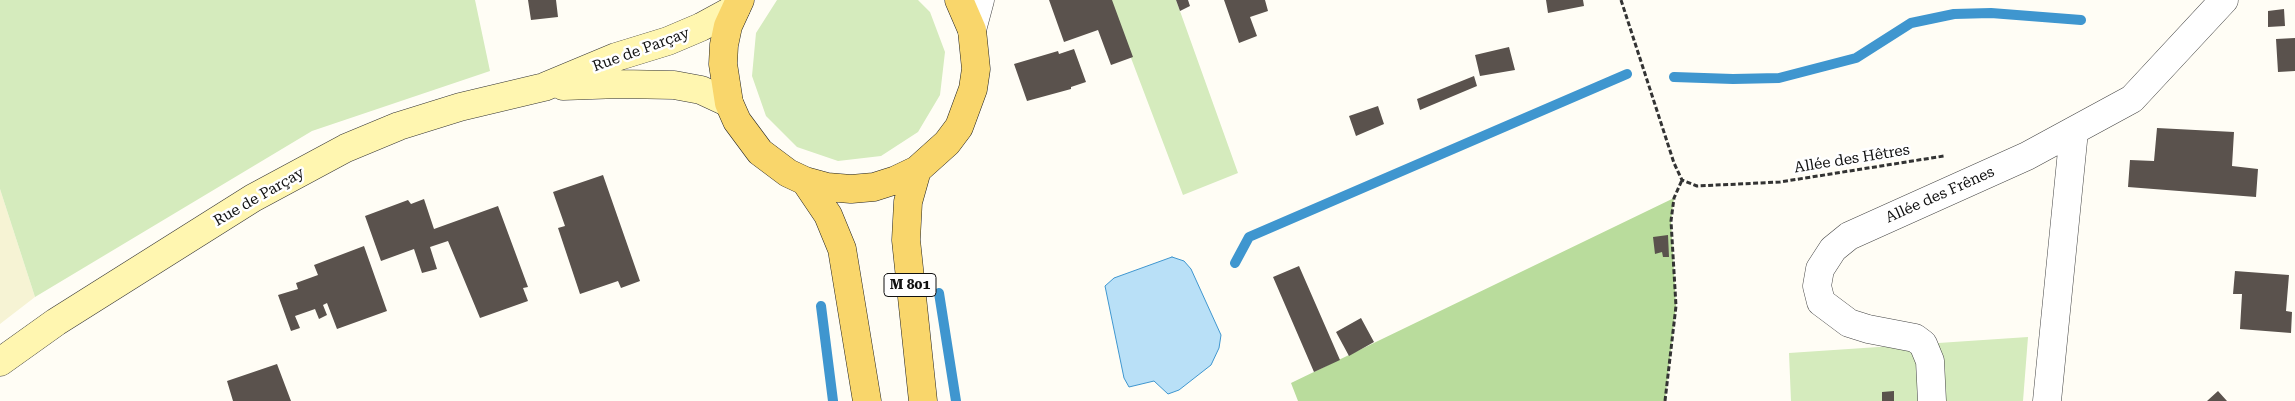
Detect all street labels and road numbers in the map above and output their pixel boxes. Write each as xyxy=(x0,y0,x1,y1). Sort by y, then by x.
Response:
street label: Rue de Parçay xyxy=(590,24,692,76)
street label: Allée des Hêtres xyxy=(1793,141,1911,177)
street label: Allée des Frênes xyxy=(1883,163,1997,227)
street label: Rue de Parçay xyxy=(211,164,307,230)
road number: M 801 xyxy=(884,274,936,296)

